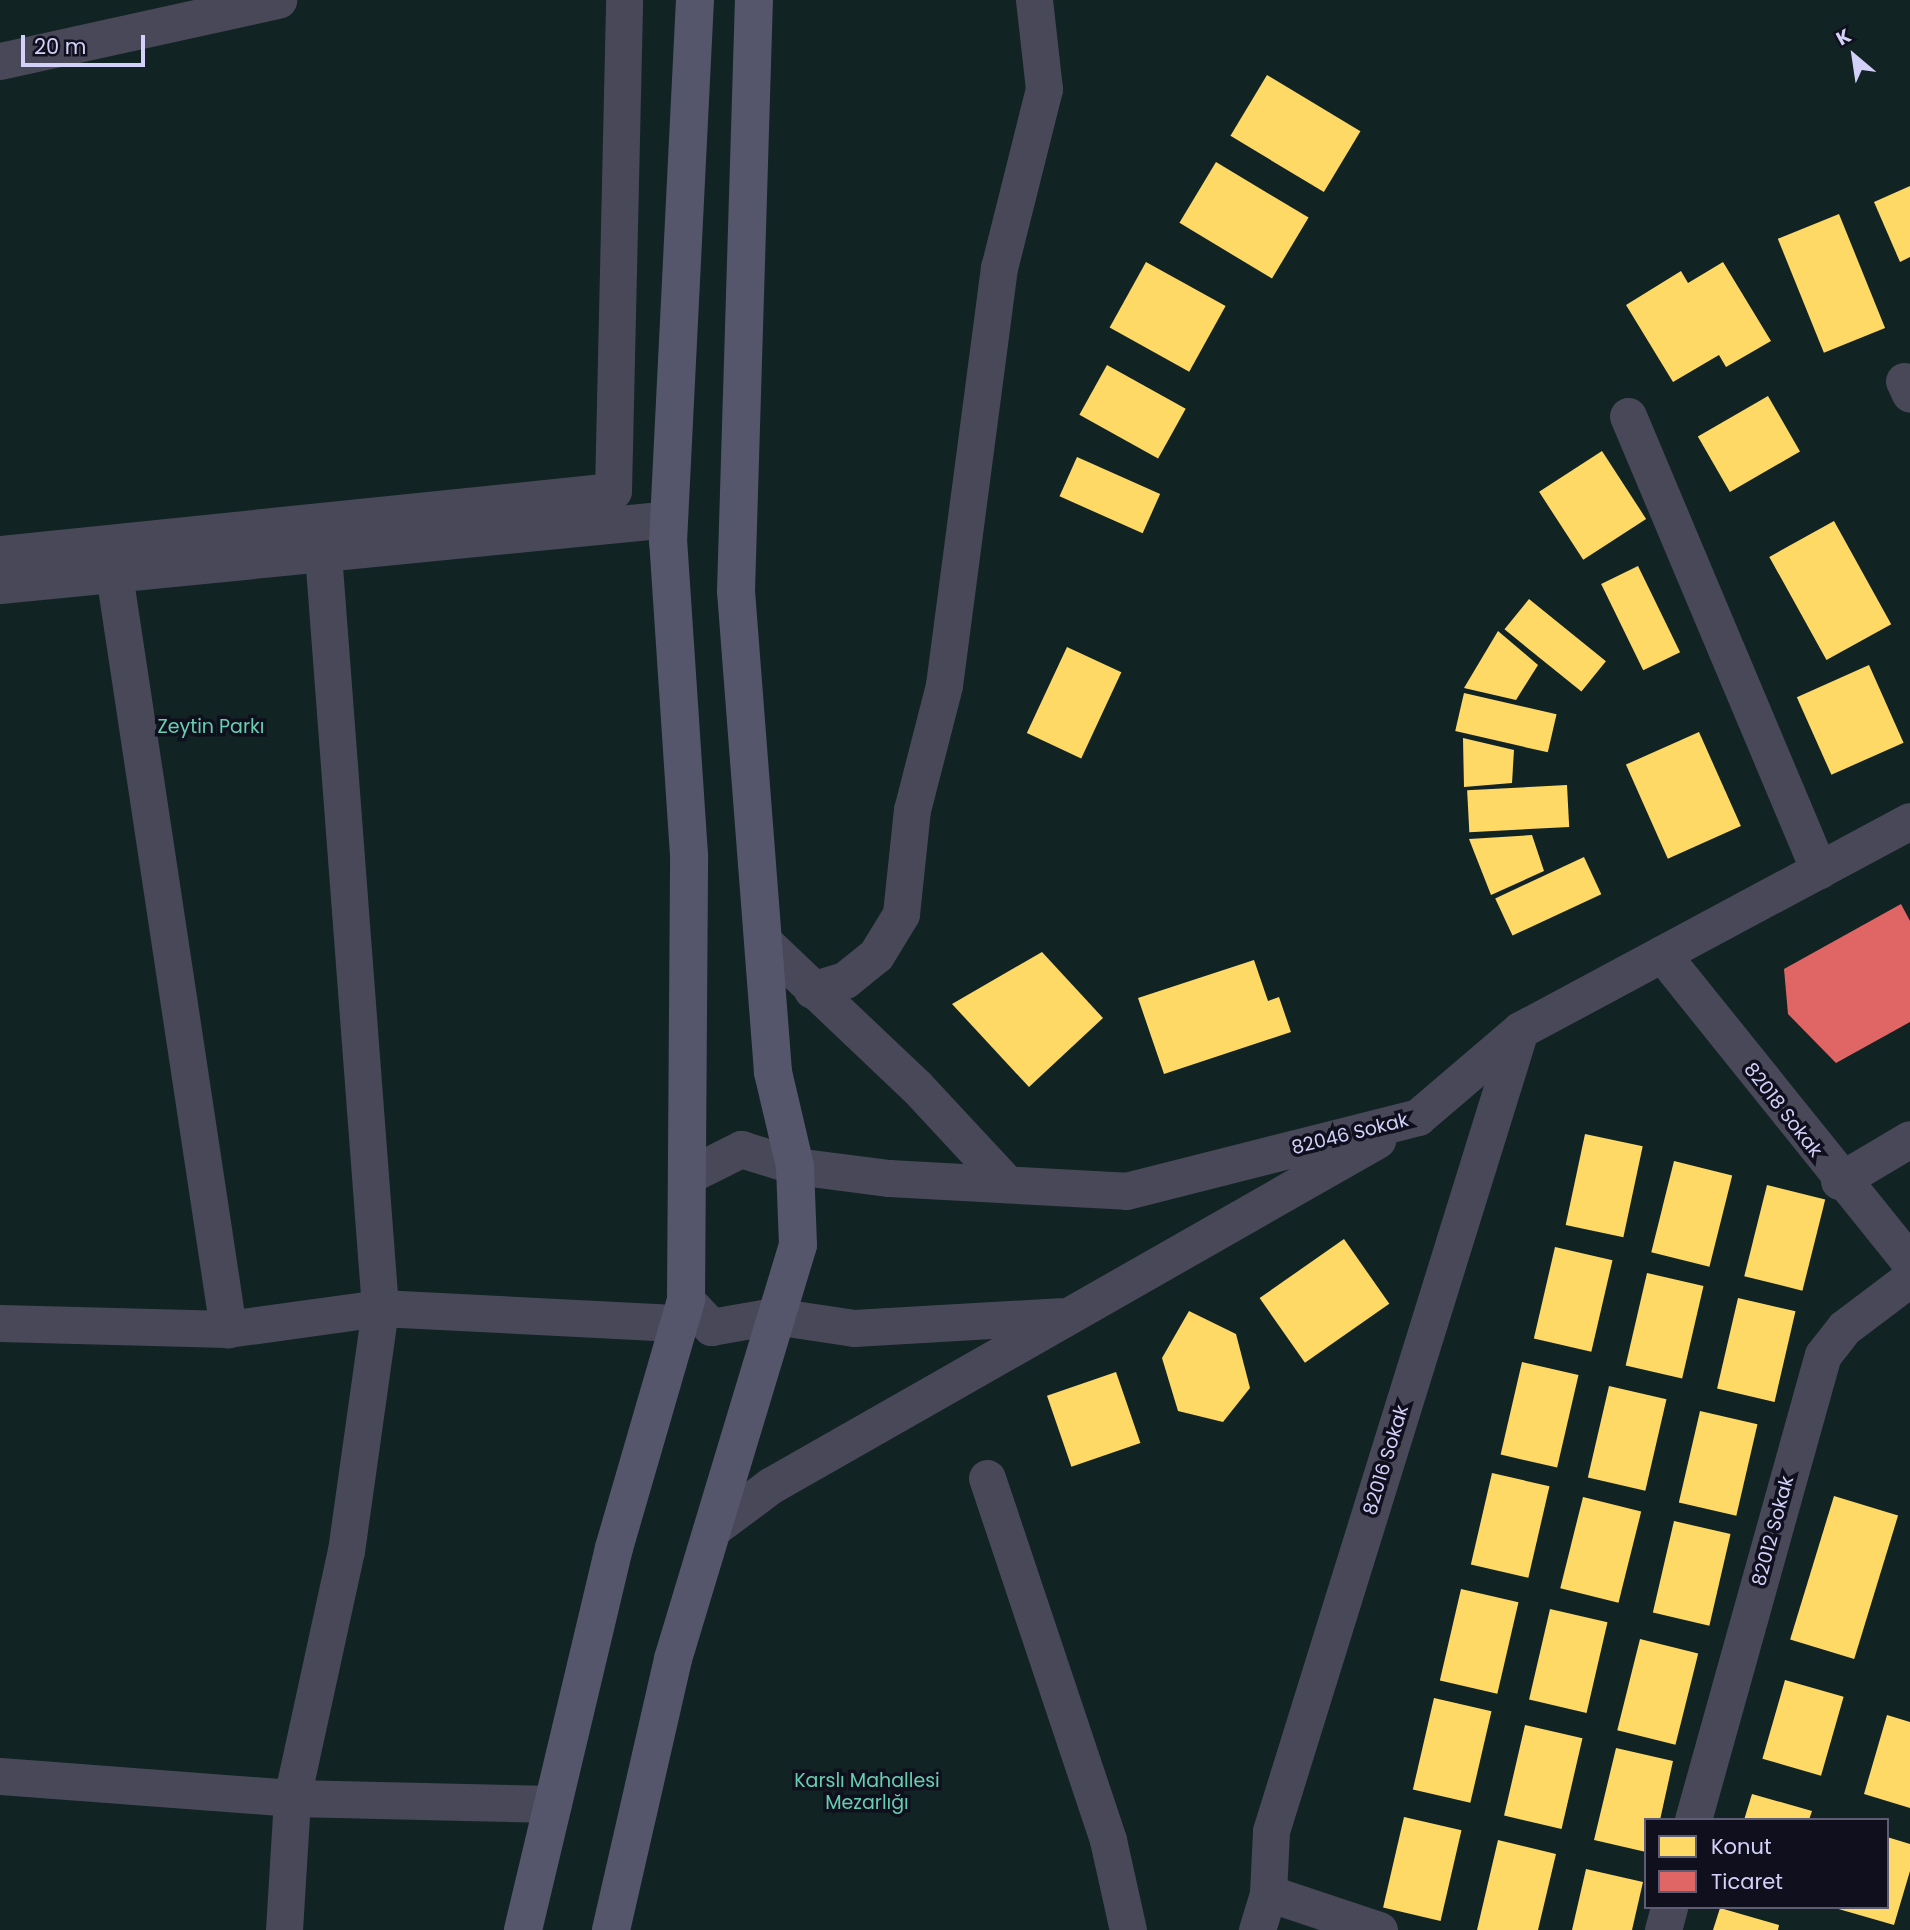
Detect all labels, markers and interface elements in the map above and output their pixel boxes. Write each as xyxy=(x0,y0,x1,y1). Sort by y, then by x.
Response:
scale bar xyxy=(24,21,149,65)
north arrow xyxy=(1819,21,1889,91)
text: K xyxy=(1831,22,1856,52)
text: 20 m xyxy=(34,32,87,61)
park label: Zeytin Parkı xyxy=(158,716,264,738)
street label: 82018 Sokak xyxy=(1739,1058,1827,1162)
street label: 82046 Sokak xyxy=(1289,1108,1411,1160)
street label: 82016 Sokak xyxy=(1358,1402,1414,1518)
street label: 82012 Sokak xyxy=(1747,1474,1799,1588)
park label: Karslı Mahallesi Mezarlığı xyxy=(794,1770,940,1814)
legend xyxy=(1644,1818,1889,1909)
text: Konut xyxy=(1711,1832,1772,1861)
text: Ticaret xyxy=(1711,1867,1783,1896)

